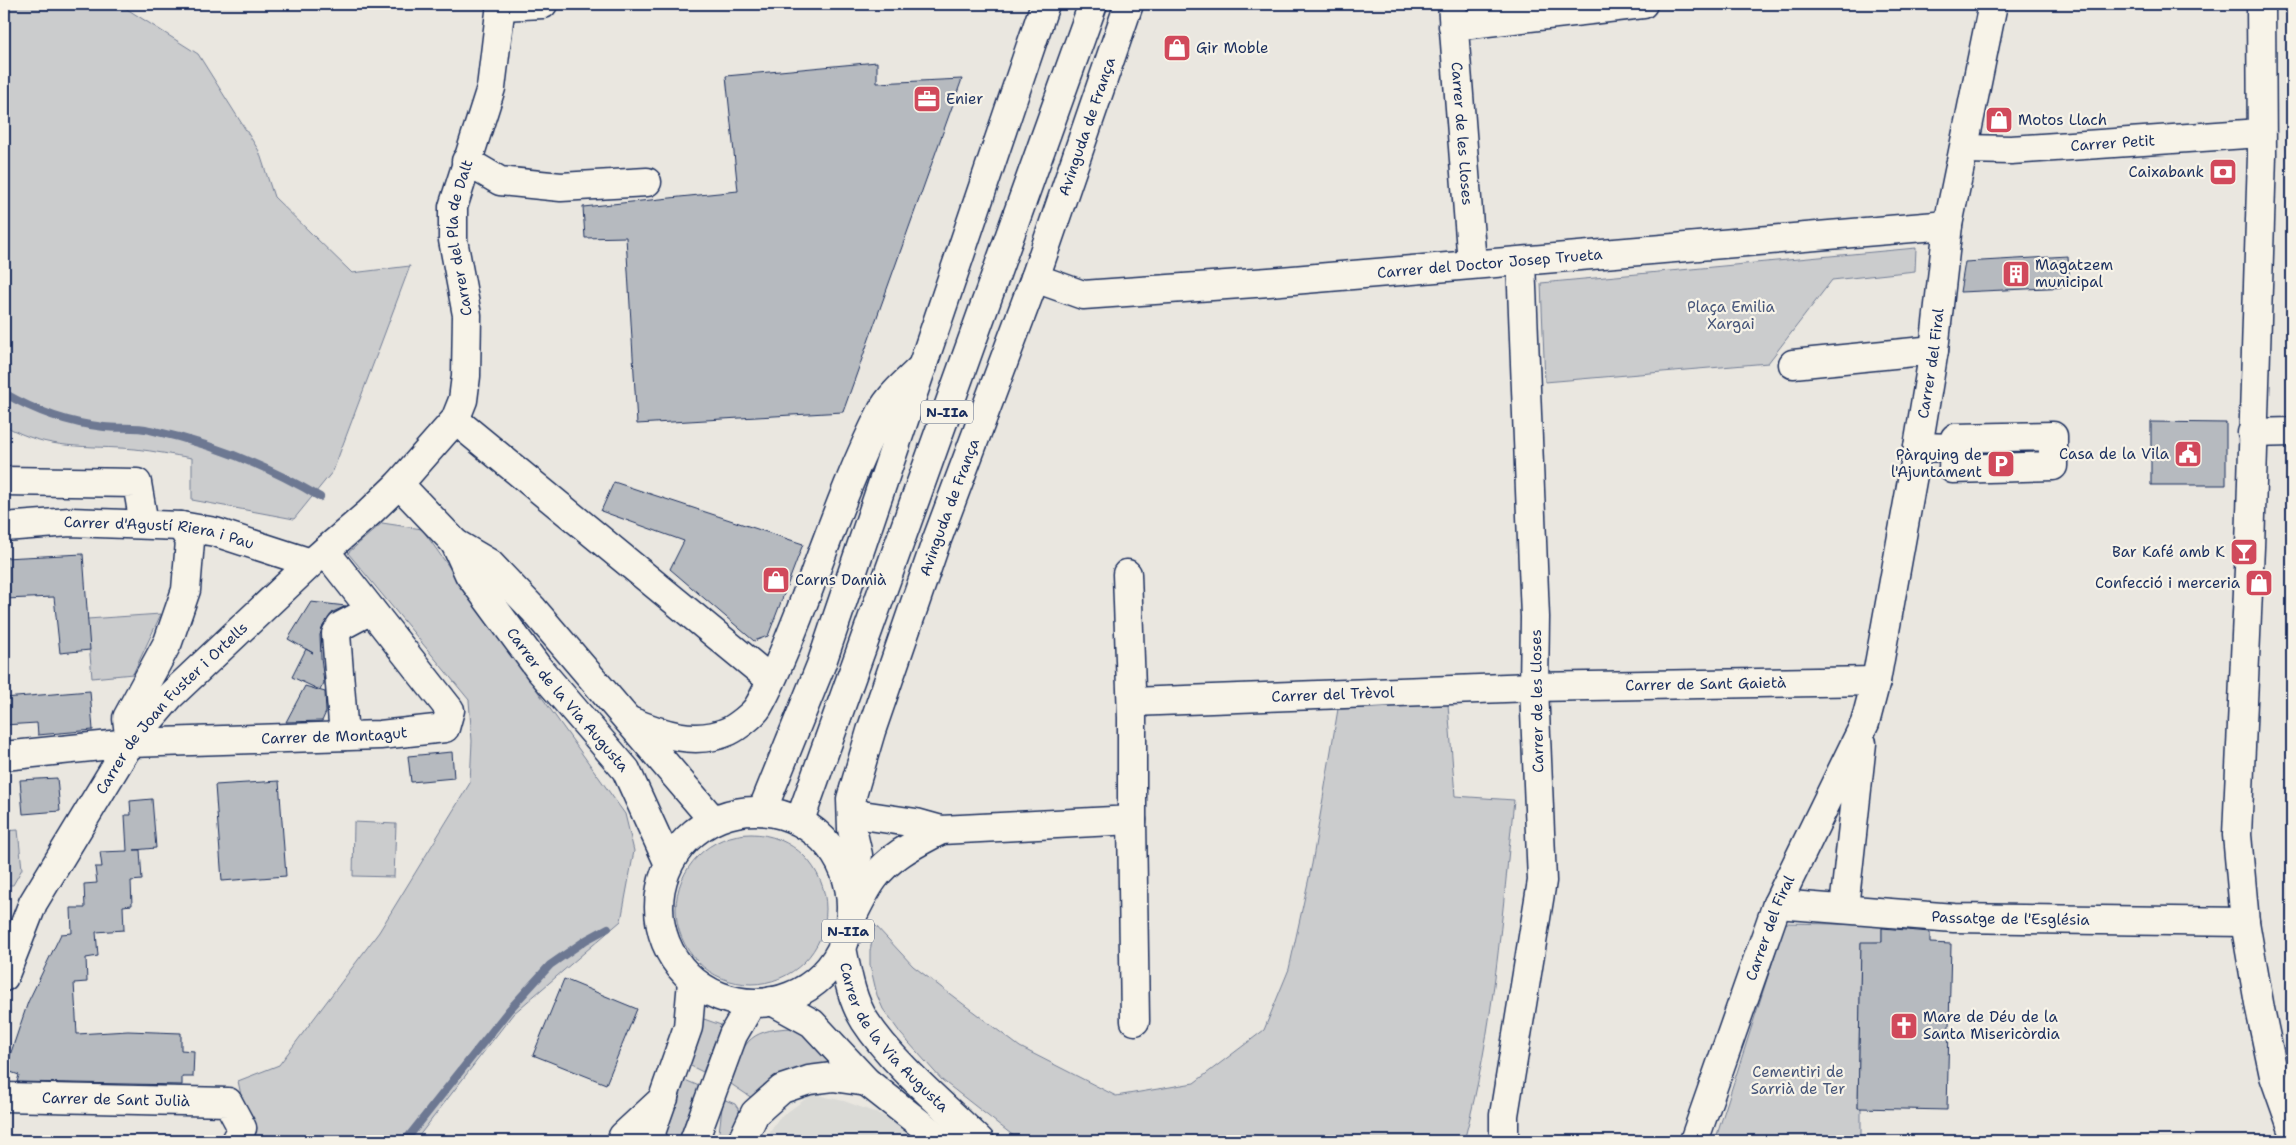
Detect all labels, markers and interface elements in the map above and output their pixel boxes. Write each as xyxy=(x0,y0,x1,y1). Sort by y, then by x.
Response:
shop icon: Gir Moble xyxy=(1162,33,1192,63)
place label: Gir Moble xyxy=(1196,38,1269,58)
street label: Avinguda de França xyxy=(1054,54,1120,199)
street label: Carrer de les Lloses xyxy=(1446,61,1477,206)
office icon: Enier xyxy=(912,84,942,114)
place label: Enier xyxy=(946,89,983,109)
shop icon: Motos Llach xyxy=(1984,105,2014,135)
place label: Motos Llach xyxy=(2018,110,2107,130)
street label: Carrer Petit xyxy=(2070,130,2156,156)
street label: Carrer del Pla de Dalt xyxy=(442,157,477,318)
bank icon: Caixabank xyxy=(2208,157,2238,187)
place label: Caixabank xyxy=(2129,162,2204,182)
street label: Carrer del Doctor Josep Trueta xyxy=(1376,244,1604,283)
place label: Magatzem municipal xyxy=(2035,255,2113,292)
building icon: Magatzem municipal xyxy=(2001,259,2031,289)
park label: Plaça Emilia Xargai xyxy=(1687,297,1776,334)
street label: Carrer del Firal xyxy=(1913,307,1949,420)
road number: N-IIa xyxy=(921,401,973,424)
street label: Avinguda de França xyxy=(915,435,984,579)
public building icon: Casa de la Vila xyxy=(2173,439,2203,469)
place label: Casa de la Vila xyxy=(2059,444,2170,464)
place label: Pàrquing de l'Ajuntament xyxy=(1891,445,1982,482)
parking icon: Pàrquing de l'Ajuntament xyxy=(1986,449,2016,479)
street label: Carrer d'Agustí Riera i Pau xyxy=(63,512,257,554)
bar icon: Bar Kafé amb K xyxy=(2229,537,2259,567)
place label: Bar Kafé amb K xyxy=(2112,542,2225,562)
shop icon: Carns Damià xyxy=(761,565,791,595)
shop icon: Confecció i merceria xyxy=(2244,568,2274,598)
place label: Carns Damià xyxy=(795,570,887,590)
place label: Confecció i merceria xyxy=(2095,573,2241,593)
street label: Carrer de Joan Fuster i Ortells xyxy=(91,618,252,798)
street label: Carrer de la Via Augusta xyxy=(502,624,634,777)
street label: Carrer de les Lloses xyxy=(1526,629,1548,773)
street label: Carrer de Sant Gaietà xyxy=(1625,673,1787,695)
street label: Carrer del Trèvol xyxy=(1271,682,1395,707)
street label: Carrer de Montagut xyxy=(261,722,408,749)
street label: Carrer del Firal xyxy=(1741,872,1800,983)
street label: Passatge de l'Església xyxy=(1931,906,2090,930)
road number: N-IIa xyxy=(822,919,874,942)
street label: Carrer de la Via Augusta xyxy=(835,961,953,1117)
place label: Mare de Déu de la Santa Misericòrdia xyxy=(1923,1007,2061,1044)
church icon: Mare de Déu de la Santa Misericòrdia xyxy=(1889,1011,1919,1041)
park label: Cementiri de Sarrià de Ter xyxy=(1751,1062,1845,1099)
street label: Carrer de Sant Julià xyxy=(42,1088,191,1111)

